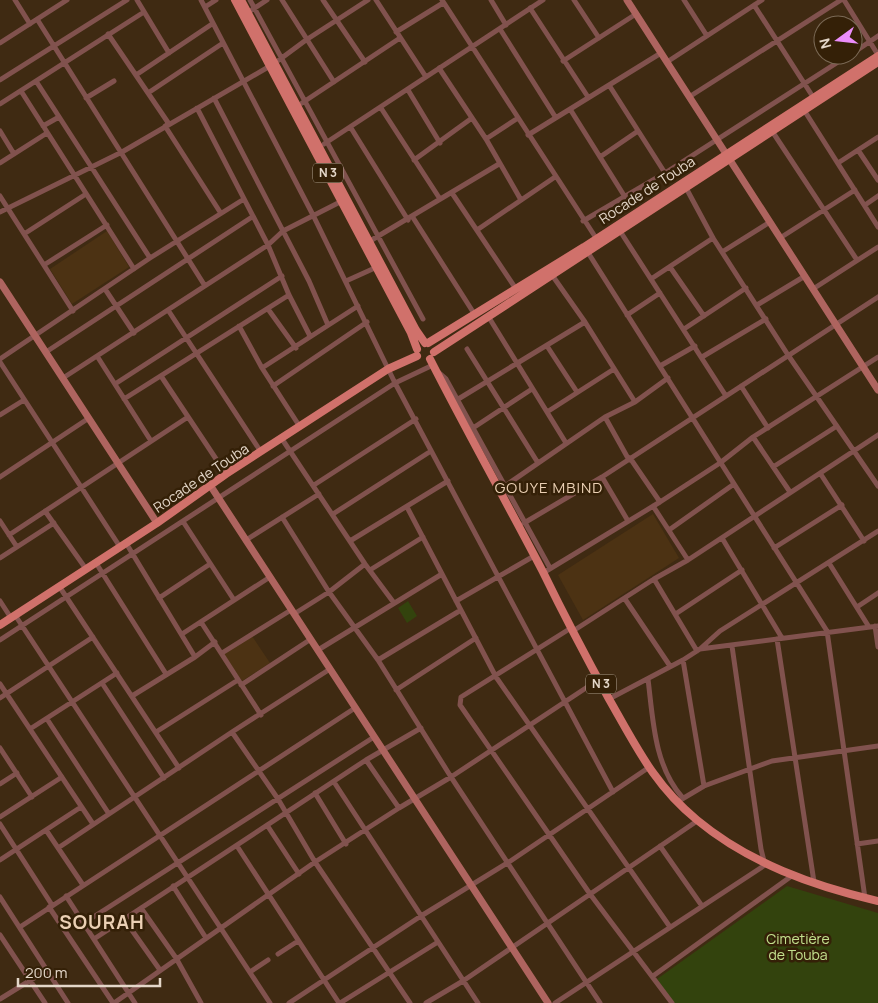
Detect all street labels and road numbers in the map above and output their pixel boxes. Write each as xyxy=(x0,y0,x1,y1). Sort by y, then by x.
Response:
street label: Rocade de Touba xyxy=(595,151,698,228)
road number: N 3 xyxy=(313,164,343,182)
street label: Rocade de Touba xyxy=(149,439,252,517)
road number: N 3 xyxy=(586,674,616,694)

